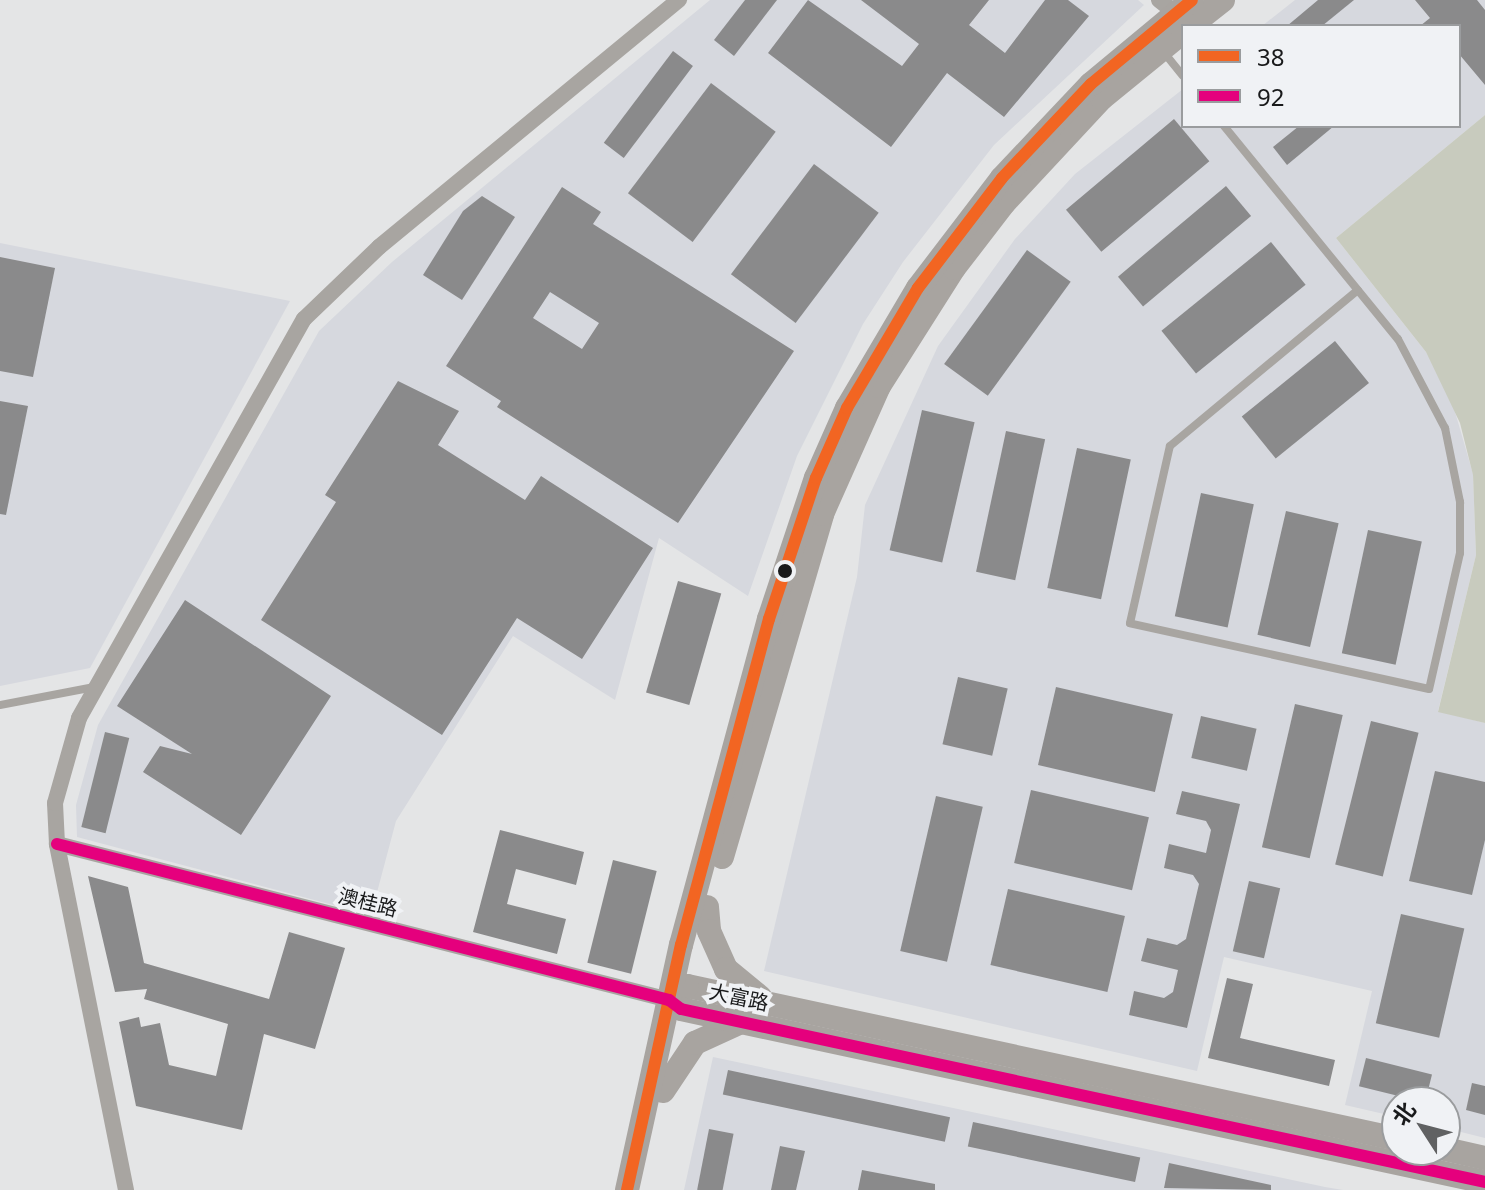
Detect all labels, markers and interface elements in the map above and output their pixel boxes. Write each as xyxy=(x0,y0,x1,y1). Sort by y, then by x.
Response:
legend xyxy=(1181,24,1461,128)
text: 38 xyxy=(1257,40,1284,73)
text: 92 xyxy=(1257,80,1284,113)
unlabelled marker xyxy=(777,563,793,579)
street label: 澳桂路 xyxy=(336,883,400,921)
street label: 大富路 xyxy=(707,979,771,1015)
north arrow xyxy=(1381,1086,1461,1166)
text: 北 xyxy=(1385,1095,1422,1131)

